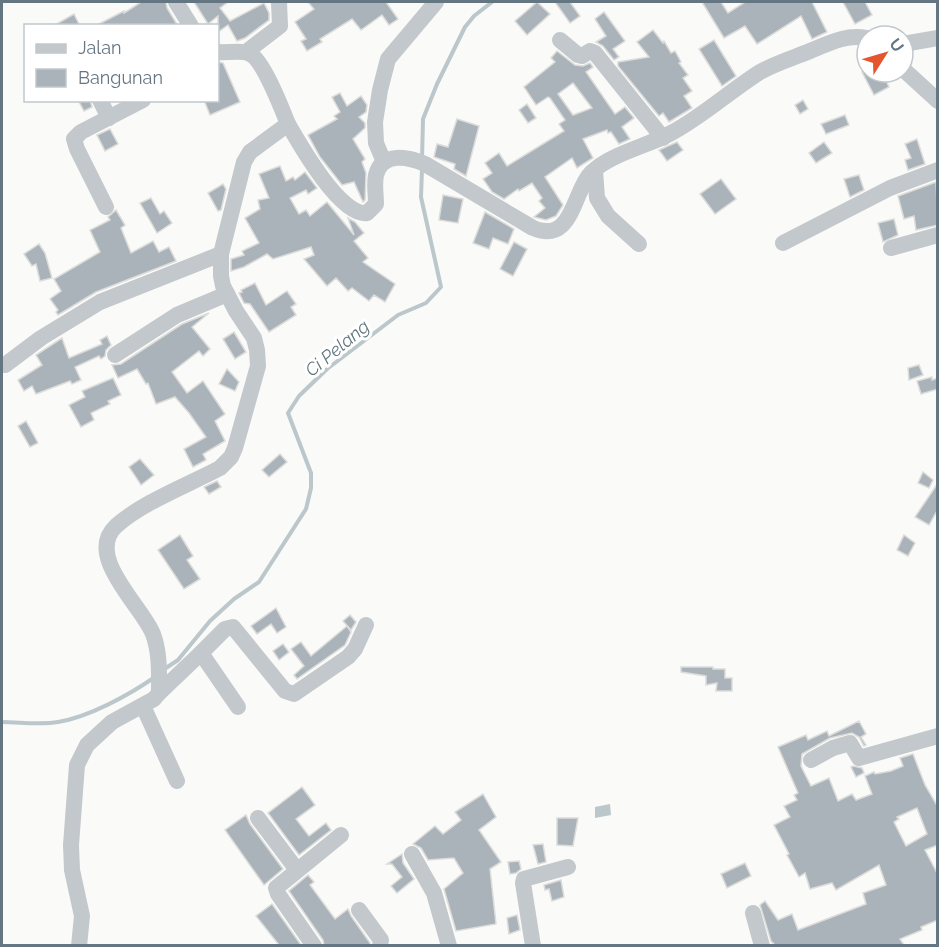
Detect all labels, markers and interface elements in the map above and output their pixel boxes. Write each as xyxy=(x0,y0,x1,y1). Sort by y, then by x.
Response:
legend xyxy=(24,24,219,102)
north arrow xyxy=(855,24,915,84)
text: U xyxy=(885,35,908,56)
text: Jalan xyxy=(78,37,122,58)
text: Bangunan xyxy=(78,67,163,88)
water label: Ci Pelang xyxy=(301,315,373,381)

